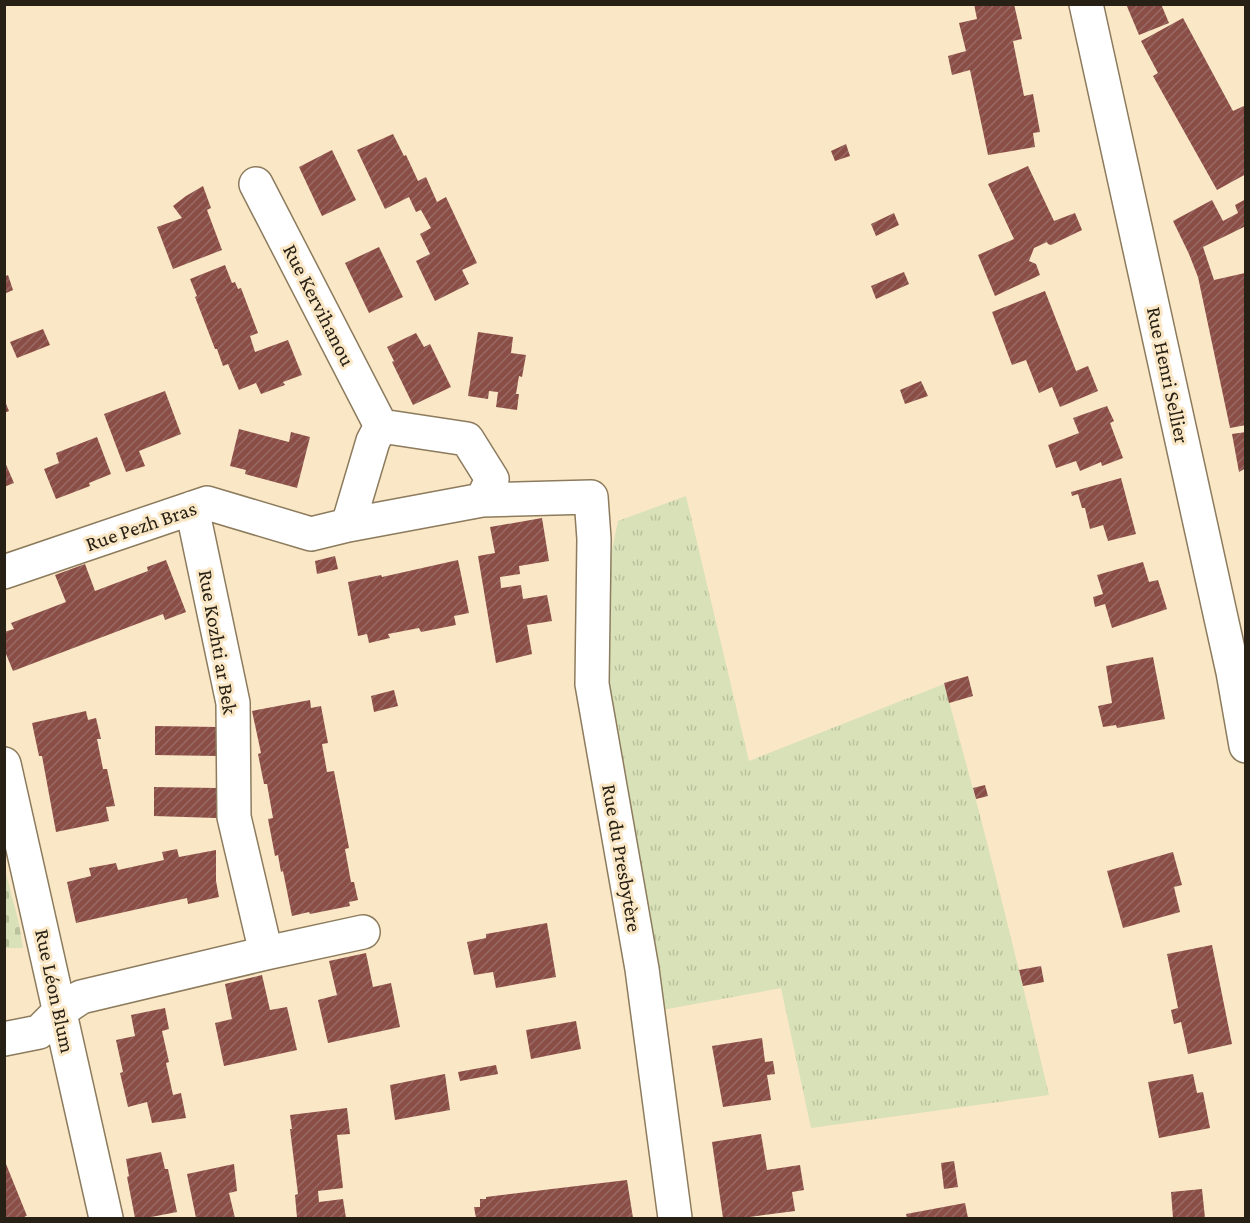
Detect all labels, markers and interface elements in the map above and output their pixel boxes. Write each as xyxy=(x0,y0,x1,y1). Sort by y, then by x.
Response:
street label: Rue Kervihanou xyxy=(278,240,360,370)
street label: Rue Henri Sellier xyxy=(1142,304,1194,446)
street label: Rue Pezh Bras xyxy=(82,496,200,556)
street label: Rue Kozhti ar Bek xyxy=(193,568,243,716)
street label: Rue du Presbytère xyxy=(597,782,647,934)
street label: Rue Léon Blum xyxy=(30,927,80,1055)

